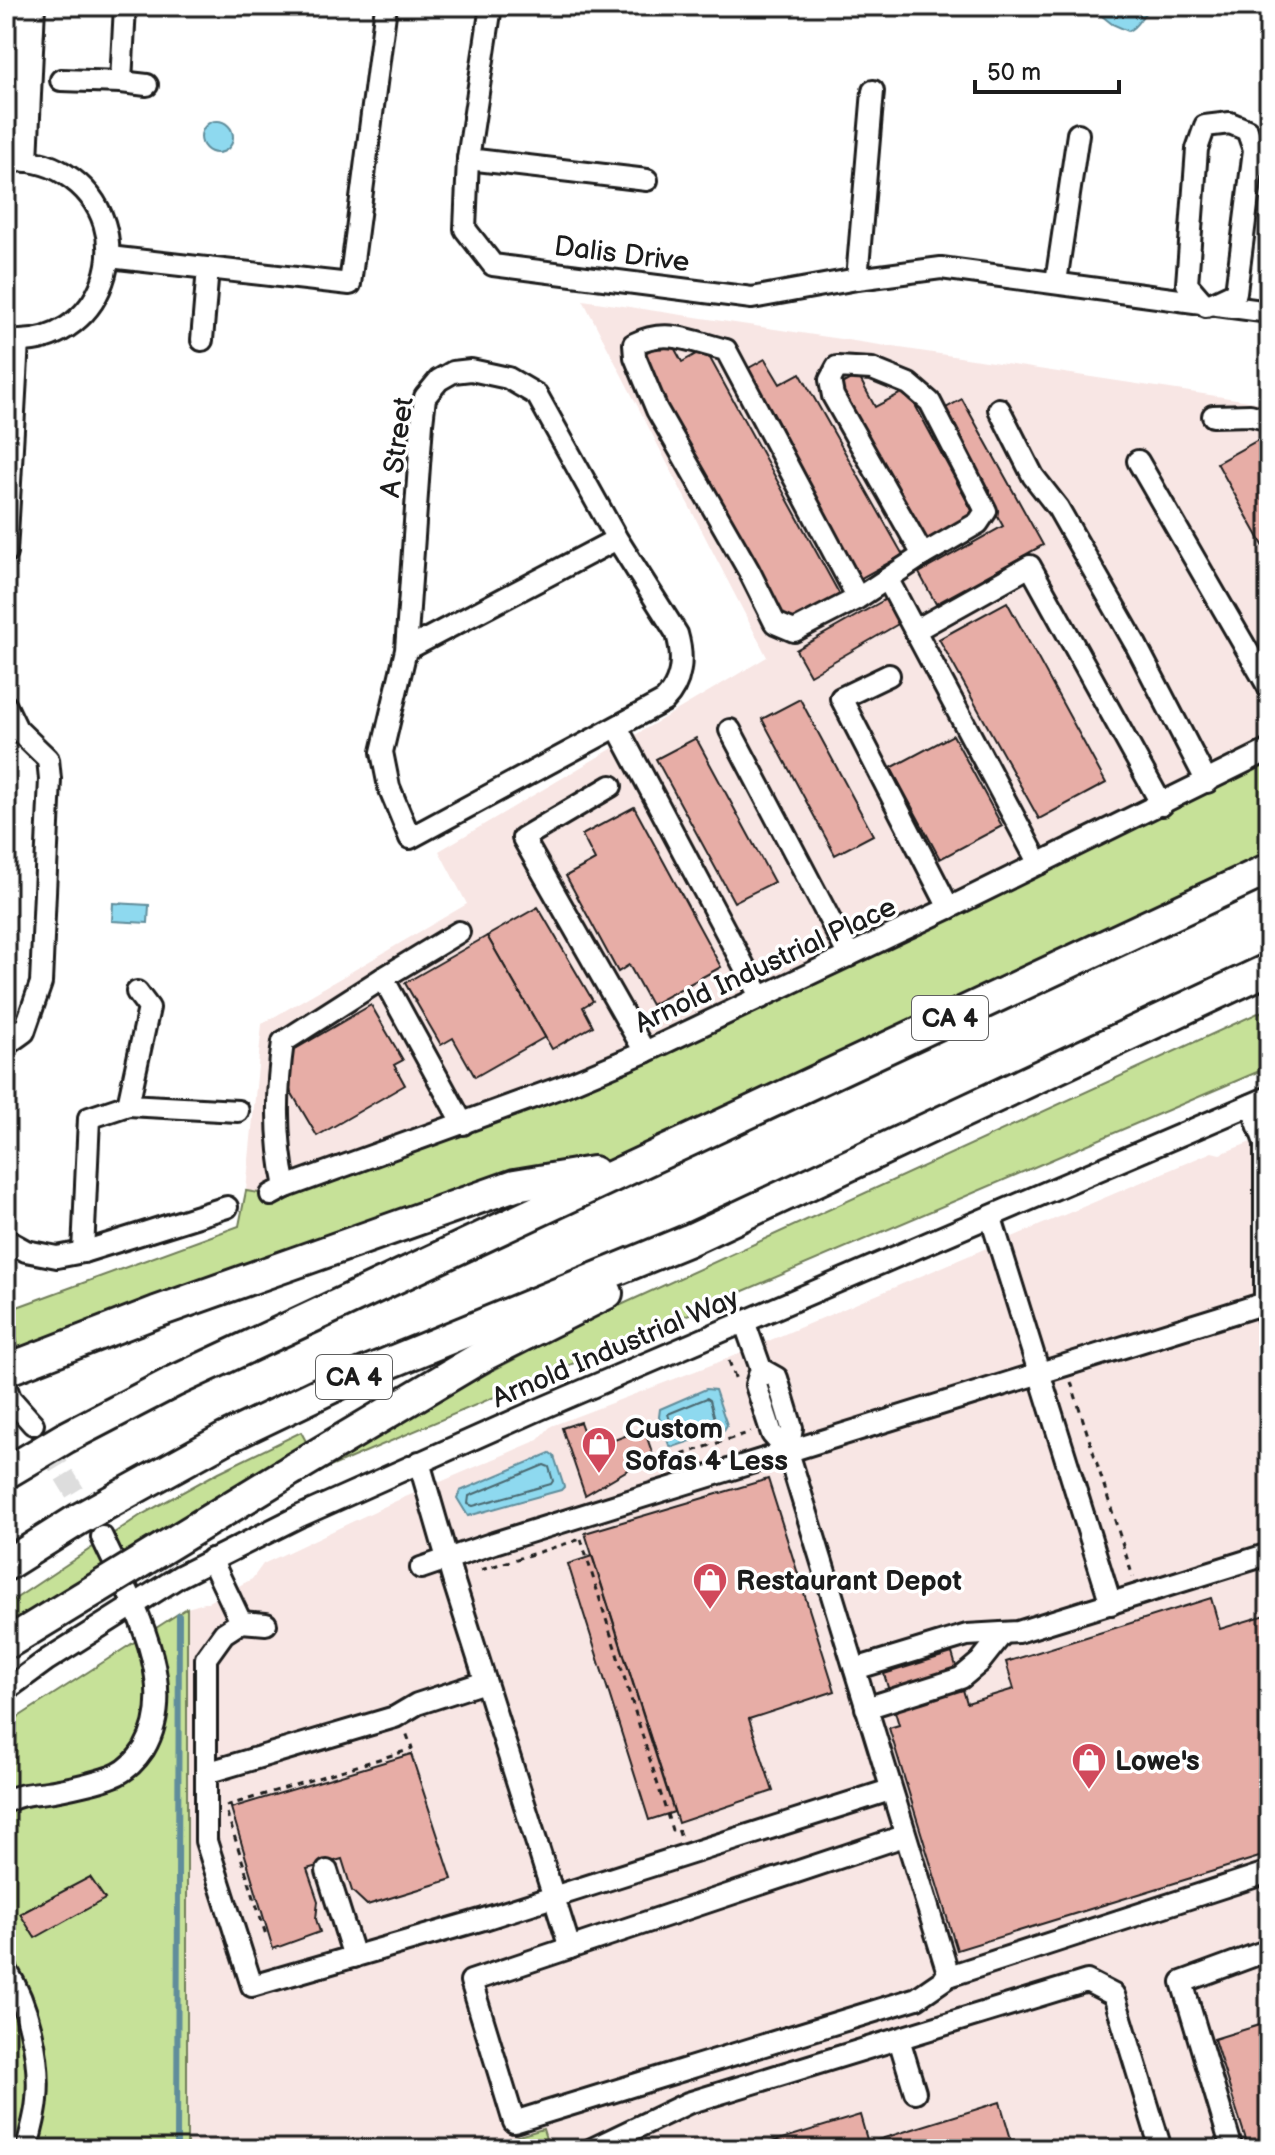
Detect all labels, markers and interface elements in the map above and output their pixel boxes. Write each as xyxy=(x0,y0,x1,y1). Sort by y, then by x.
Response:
scale bar xyxy=(975,44,1119,94)
text: 50 m xyxy=(987,58,1041,87)
street label: Dalis Drive xyxy=(552,230,691,279)
street label: A Street xyxy=(374,395,421,500)
street label: Arnold Industrial Place xyxy=(630,890,902,1040)
road number: CA 4 xyxy=(912,996,988,1040)
street label: Arnold Industrial Way xyxy=(487,1281,744,1415)
road number: CA 4 xyxy=(316,1355,392,1399)
place label: Custom Sofas 4 Less xyxy=(625,1413,788,1478)
shop icon: Custom Sofas 4 Less xyxy=(580,1425,618,1475)
shop icon: Restaurant Depot xyxy=(691,1561,729,1611)
place label: Restaurant Depot xyxy=(736,1565,962,1598)
shop icon: Lowe's xyxy=(1070,1741,1108,1791)
place label: Lowe's xyxy=(1115,1745,1200,1778)

